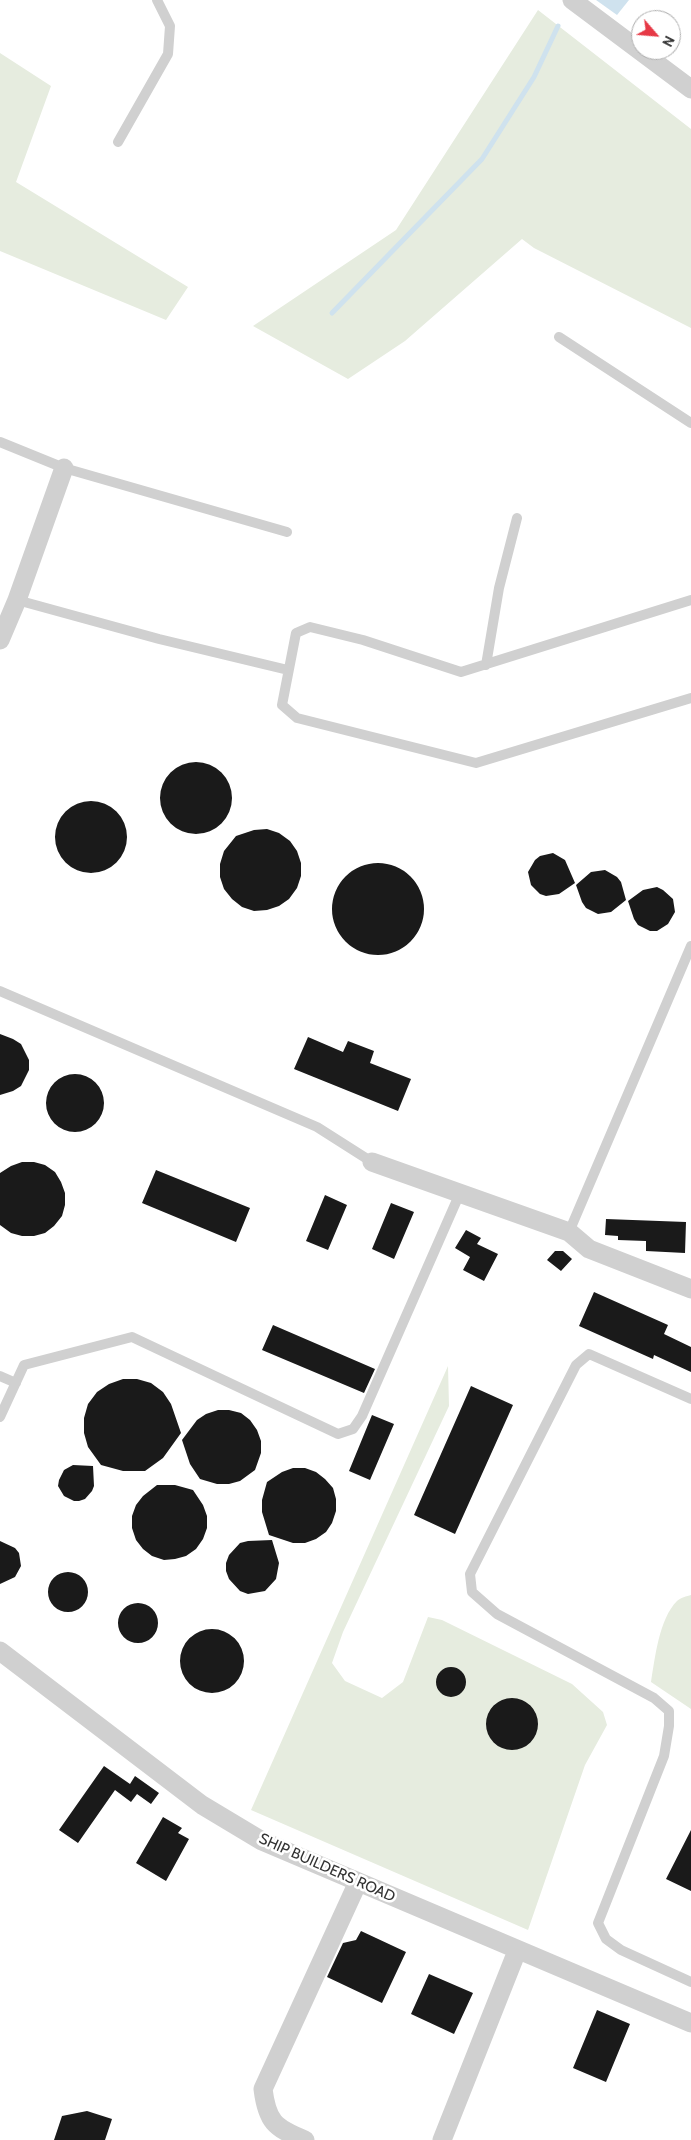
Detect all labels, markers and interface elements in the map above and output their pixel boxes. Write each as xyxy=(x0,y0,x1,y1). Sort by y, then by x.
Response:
north arrow xyxy=(631,10,681,60)
text: N xyxy=(658,33,679,50)
street label: SHIP BUILDERS ROAD xyxy=(256,1830,398,1906)

